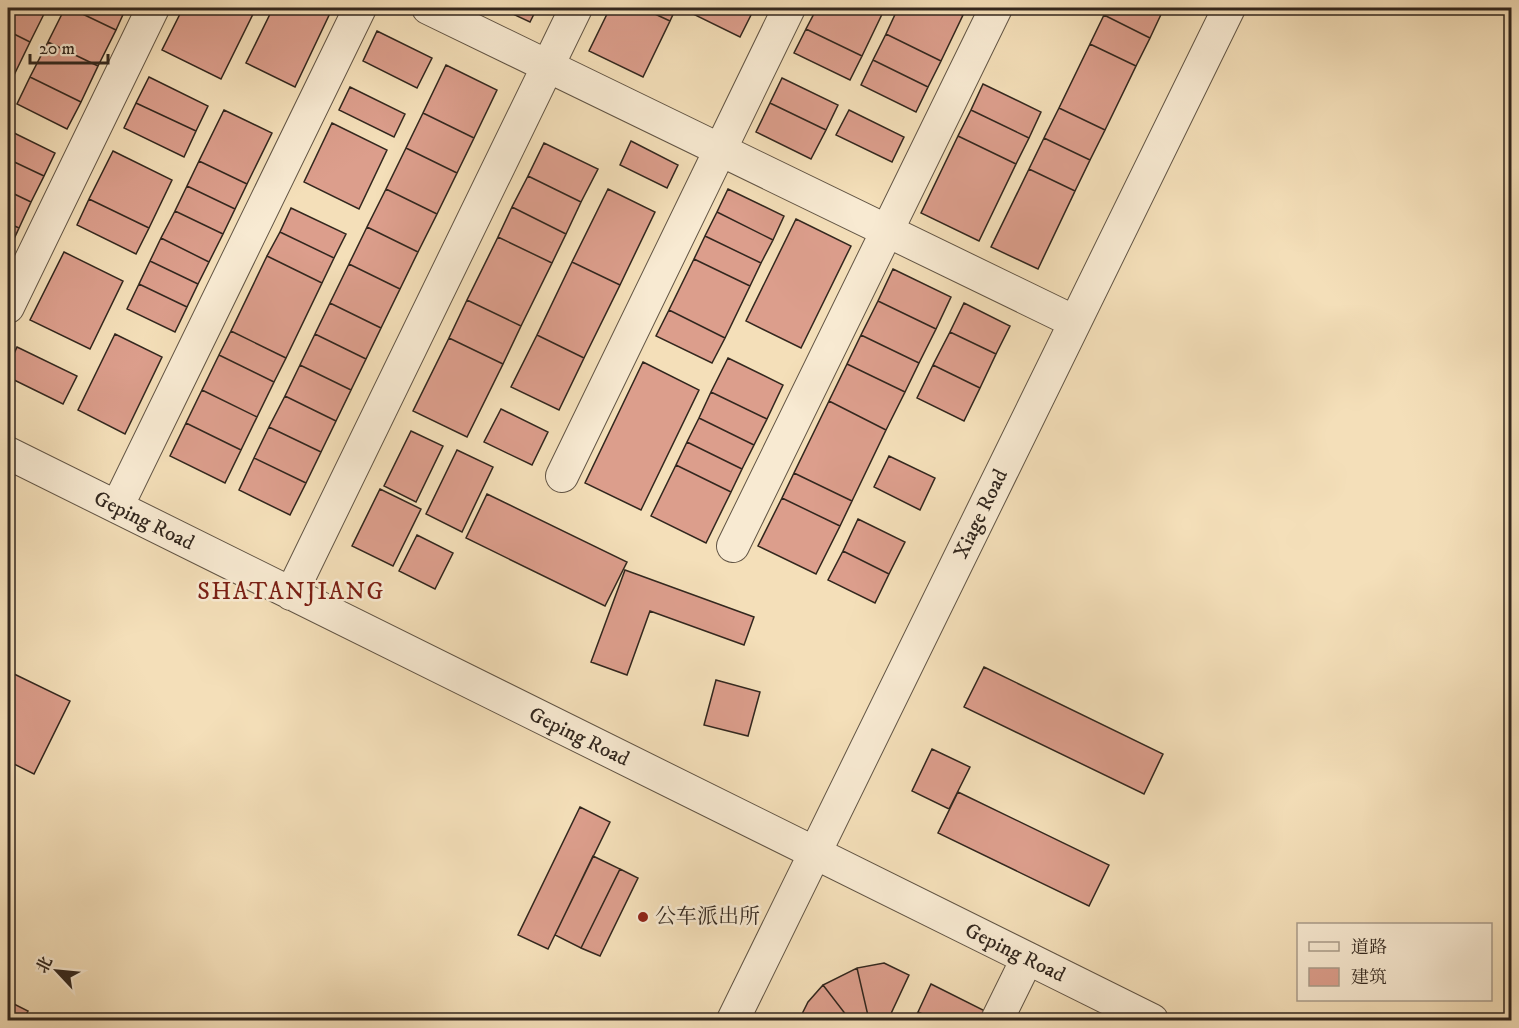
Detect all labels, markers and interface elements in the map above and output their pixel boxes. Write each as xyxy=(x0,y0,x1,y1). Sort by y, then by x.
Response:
scale bar xyxy=(30,27,108,65)
text: 20 m xyxy=(39,38,75,60)
street label: Xiage Road xyxy=(948,464,1014,563)
street label: Geping Road xyxy=(90,486,199,557)
district label: SHATANJIANG xyxy=(197,577,385,607)
street label: Geping Road xyxy=(525,702,634,773)
place label: 公车派出所 xyxy=(655,904,760,930)
marker: 公车派出所 xyxy=(636,910,650,924)
street label: Geping Road xyxy=(961,918,1070,989)
legend xyxy=(1297,923,1492,1001)
text: 道路 xyxy=(1351,937,1387,959)
north arrow xyxy=(27,941,87,1001)
text: 北 xyxy=(32,953,57,976)
text: 建筑 xyxy=(1351,967,1387,989)

